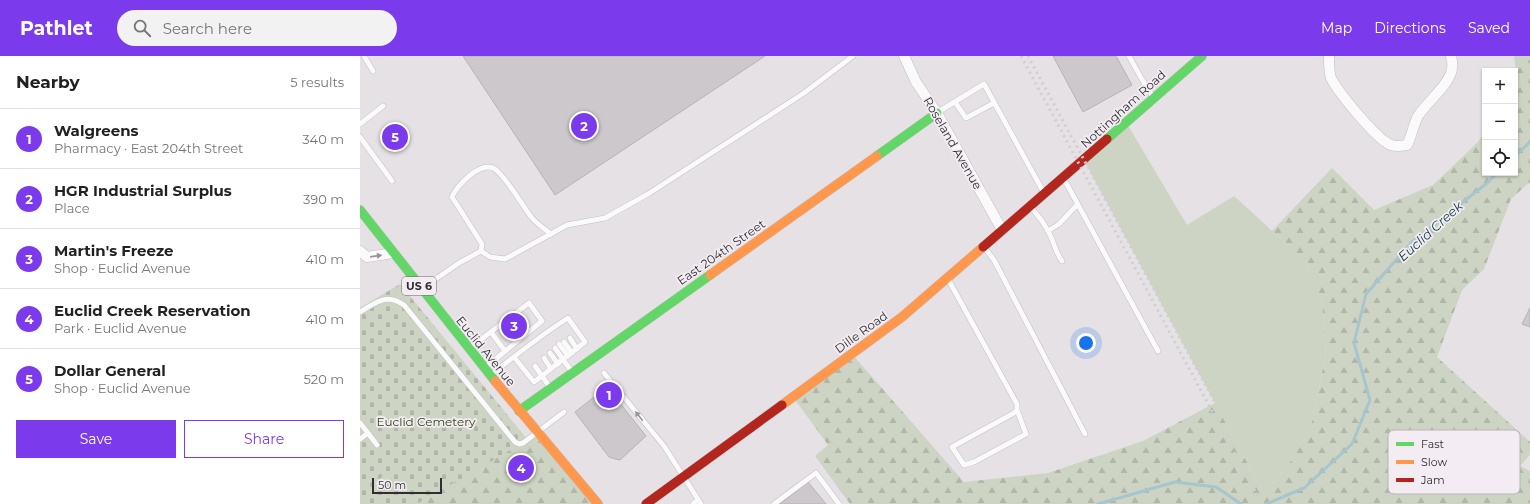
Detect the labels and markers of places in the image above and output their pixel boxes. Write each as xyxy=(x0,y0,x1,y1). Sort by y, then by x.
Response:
pin: 2 xyxy=(571,111,597,141)
pin: 5 xyxy=(382,122,408,152)
pin: 3 xyxy=(501,311,527,341)
pin: 1 xyxy=(596,380,622,410)
pin: 4 xyxy=(508,453,534,483)

